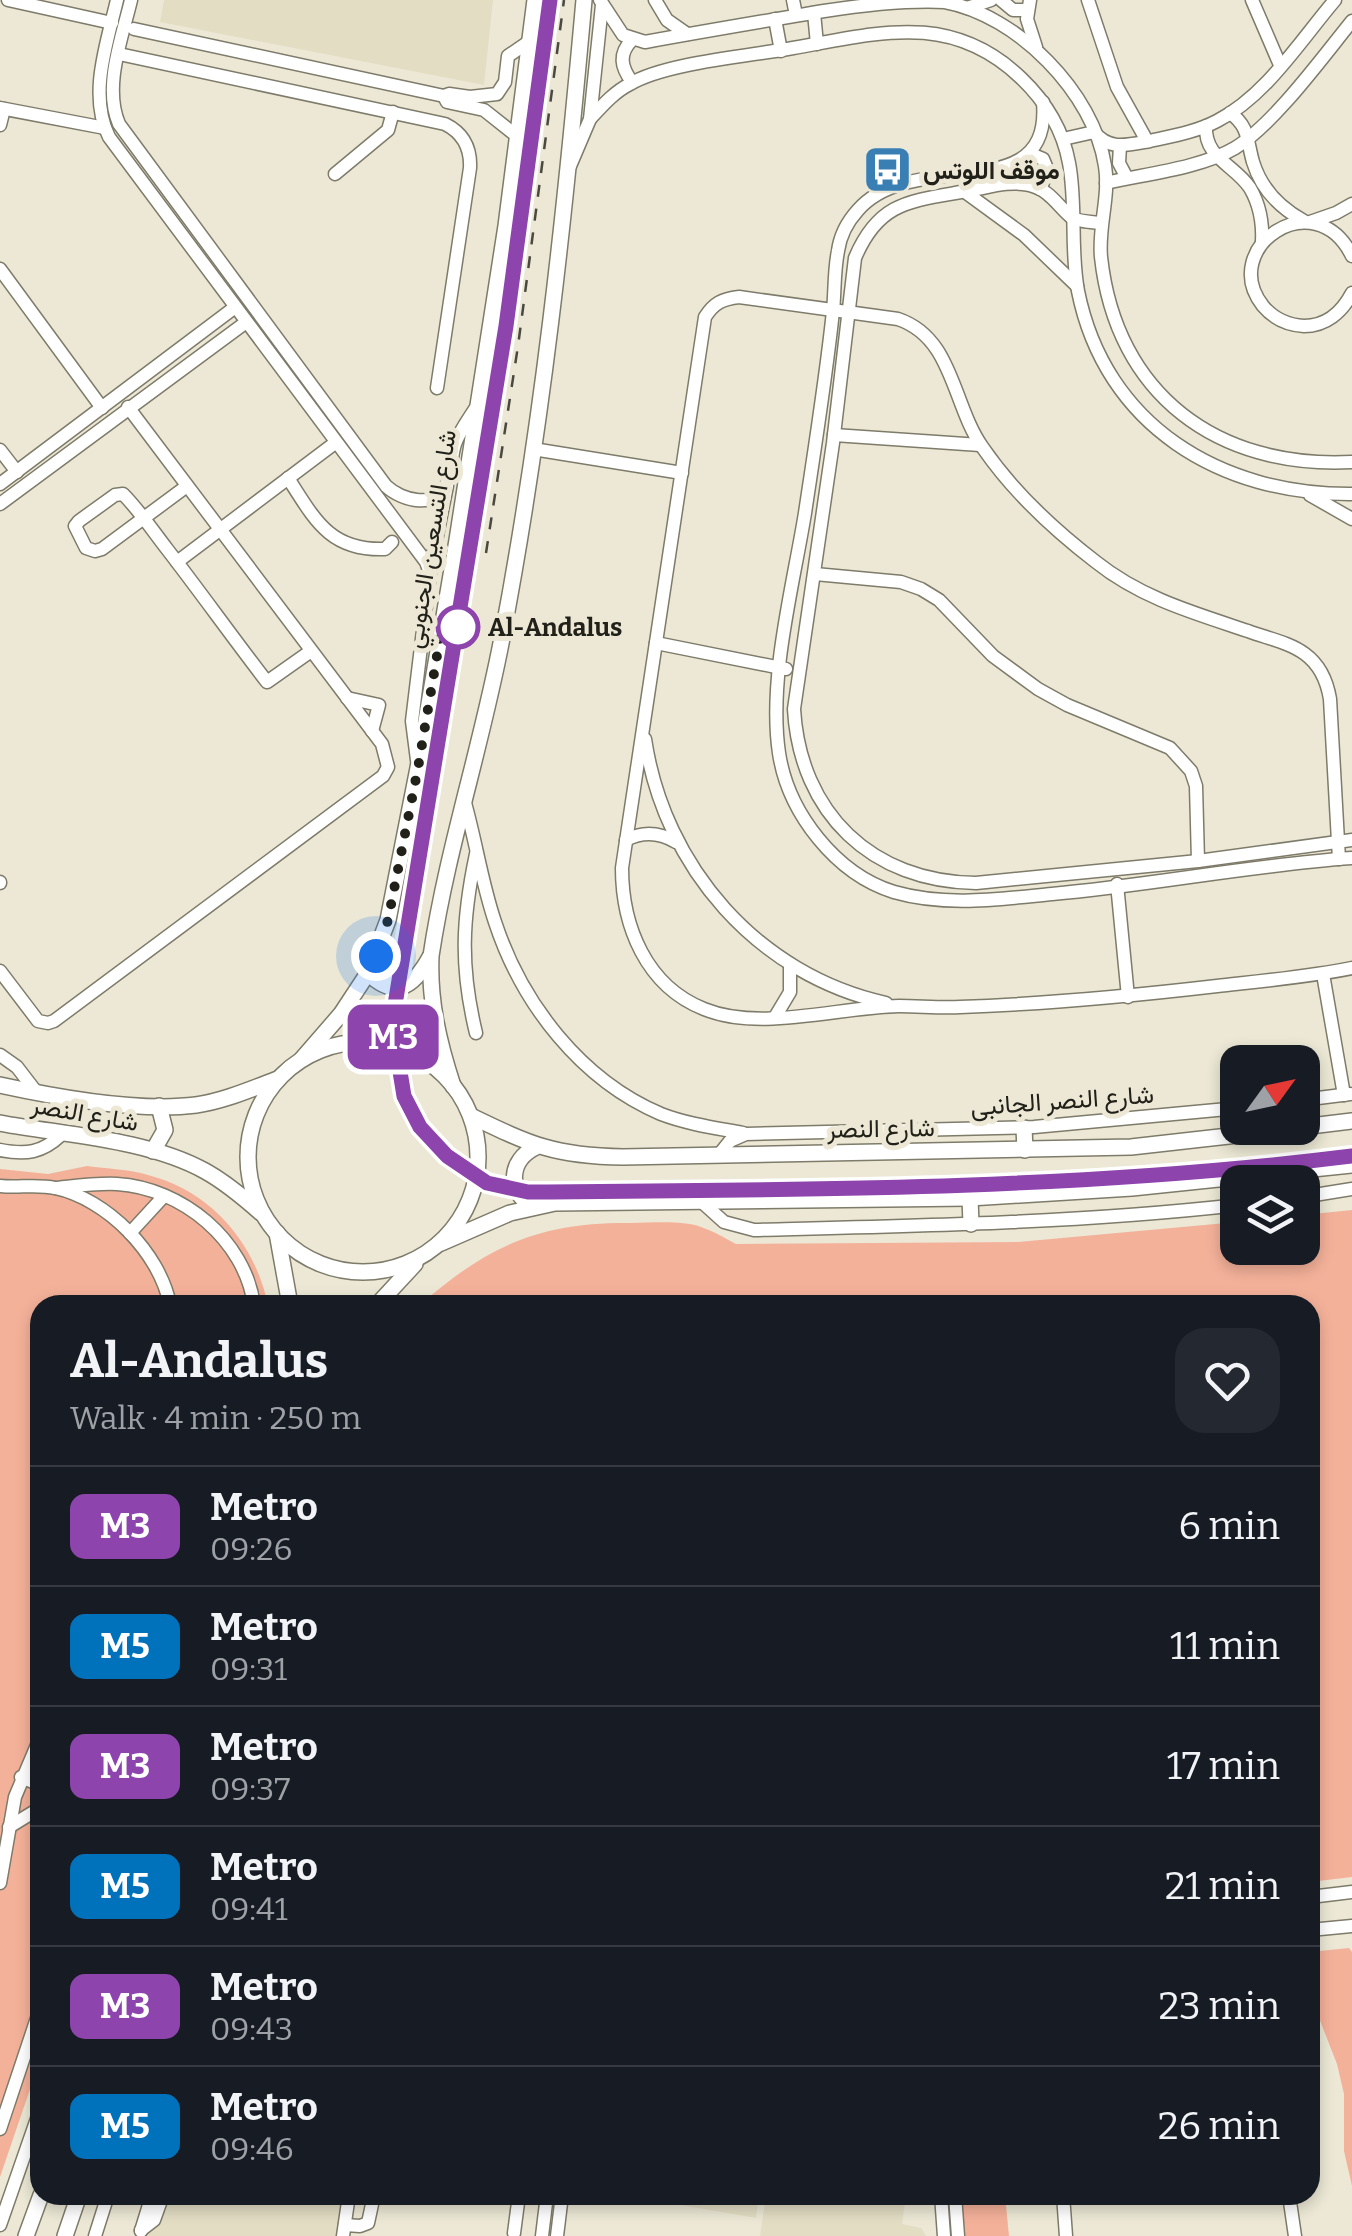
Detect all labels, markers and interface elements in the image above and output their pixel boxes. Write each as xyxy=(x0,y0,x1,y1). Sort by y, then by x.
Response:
bus stop icon: موقف اللوتس xyxy=(862,144,914,196)
place label: موقف اللوتس xyxy=(923,156,1060,186)
street label: شارع التسعين الجنوبي xyxy=(399,428,468,651)
marker: Al-Andalus xyxy=(437,606,479,648)
place label: Al-Andalus xyxy=(488,613,622,643)
your location xyxy=(351,931,401,981)
line badge: M3 xyxy=(348,1004,438,1070)
text: M3 xyxy=(368,1016,418,1058)
north arrow xyxy=(1220,1045,1320,1145)
map controls xyxy=(1220,1045,1320,1265)
street label: شارع النصر الجانبى xyxy=(969,1080,1155,1123)
street label: شارع النصر xyxy=(28,1090,141,1139)
street label: شارع النصر xyxy=(826,1113,935,1146)
button: layers xyxy=(1220,1165,1320,1265)
button: heart xyxy=(1175,1328,1280,1433)
text: Al-Andalus xyxy=(70,1332,328,1390)
text: Walk · 4 min · 250 m xyxy=(70,1399,361,1437)
text: Metro xyxy=(210,1484,318,1530)
text: 6 min xyxy=(1178,1503,1280,1549)
text: M3 xyxy=(100,1505,150,1547)
text: 09:26 xyxy=(210,1530,292,1568)
text: Metro xyxy=(210,1604,318,1650)
text: 11 min xyxy=(1170,1623,1280,1669)
text: M5 xyxy=(100,1625,150,1667)
text: 09:31 xyxy=(210,1650,287,1688)
text: Metro xyxy=(210,1724,318,1770)
text: 17 min xyxy=(1167,1743,1280,1789)
text: M3 xyxy=(100,1745,150,1787)
text: 09:37 xyxy=(210,1770,290,1808)
text: Metro xyxy=(210,1844,318,1890)
text: 21 min xyxy=(1165,1863,1280,1909)
text: M5 xyxy=(100,1865,150,1907)
text: 09:41 xyxy=(210,1890,288,1928)
text: Metro xyxy=(210,1964,318,2010)
text: 23 min xyxy=(1158,1983,1280,2029)
text: M3 xyxy=(100,1985,150,2027)
text: 09:43 xyxy=(210,2010,293,2048)
text: Metro xyxy=(210,2084,318,2130)
text: 26 min xyxy=(1158,2103,1280,2149)
text: M5 xyxy=(100,2105,150,2147)
text: 09:46 xyxy=(210,2130,294,2168)

